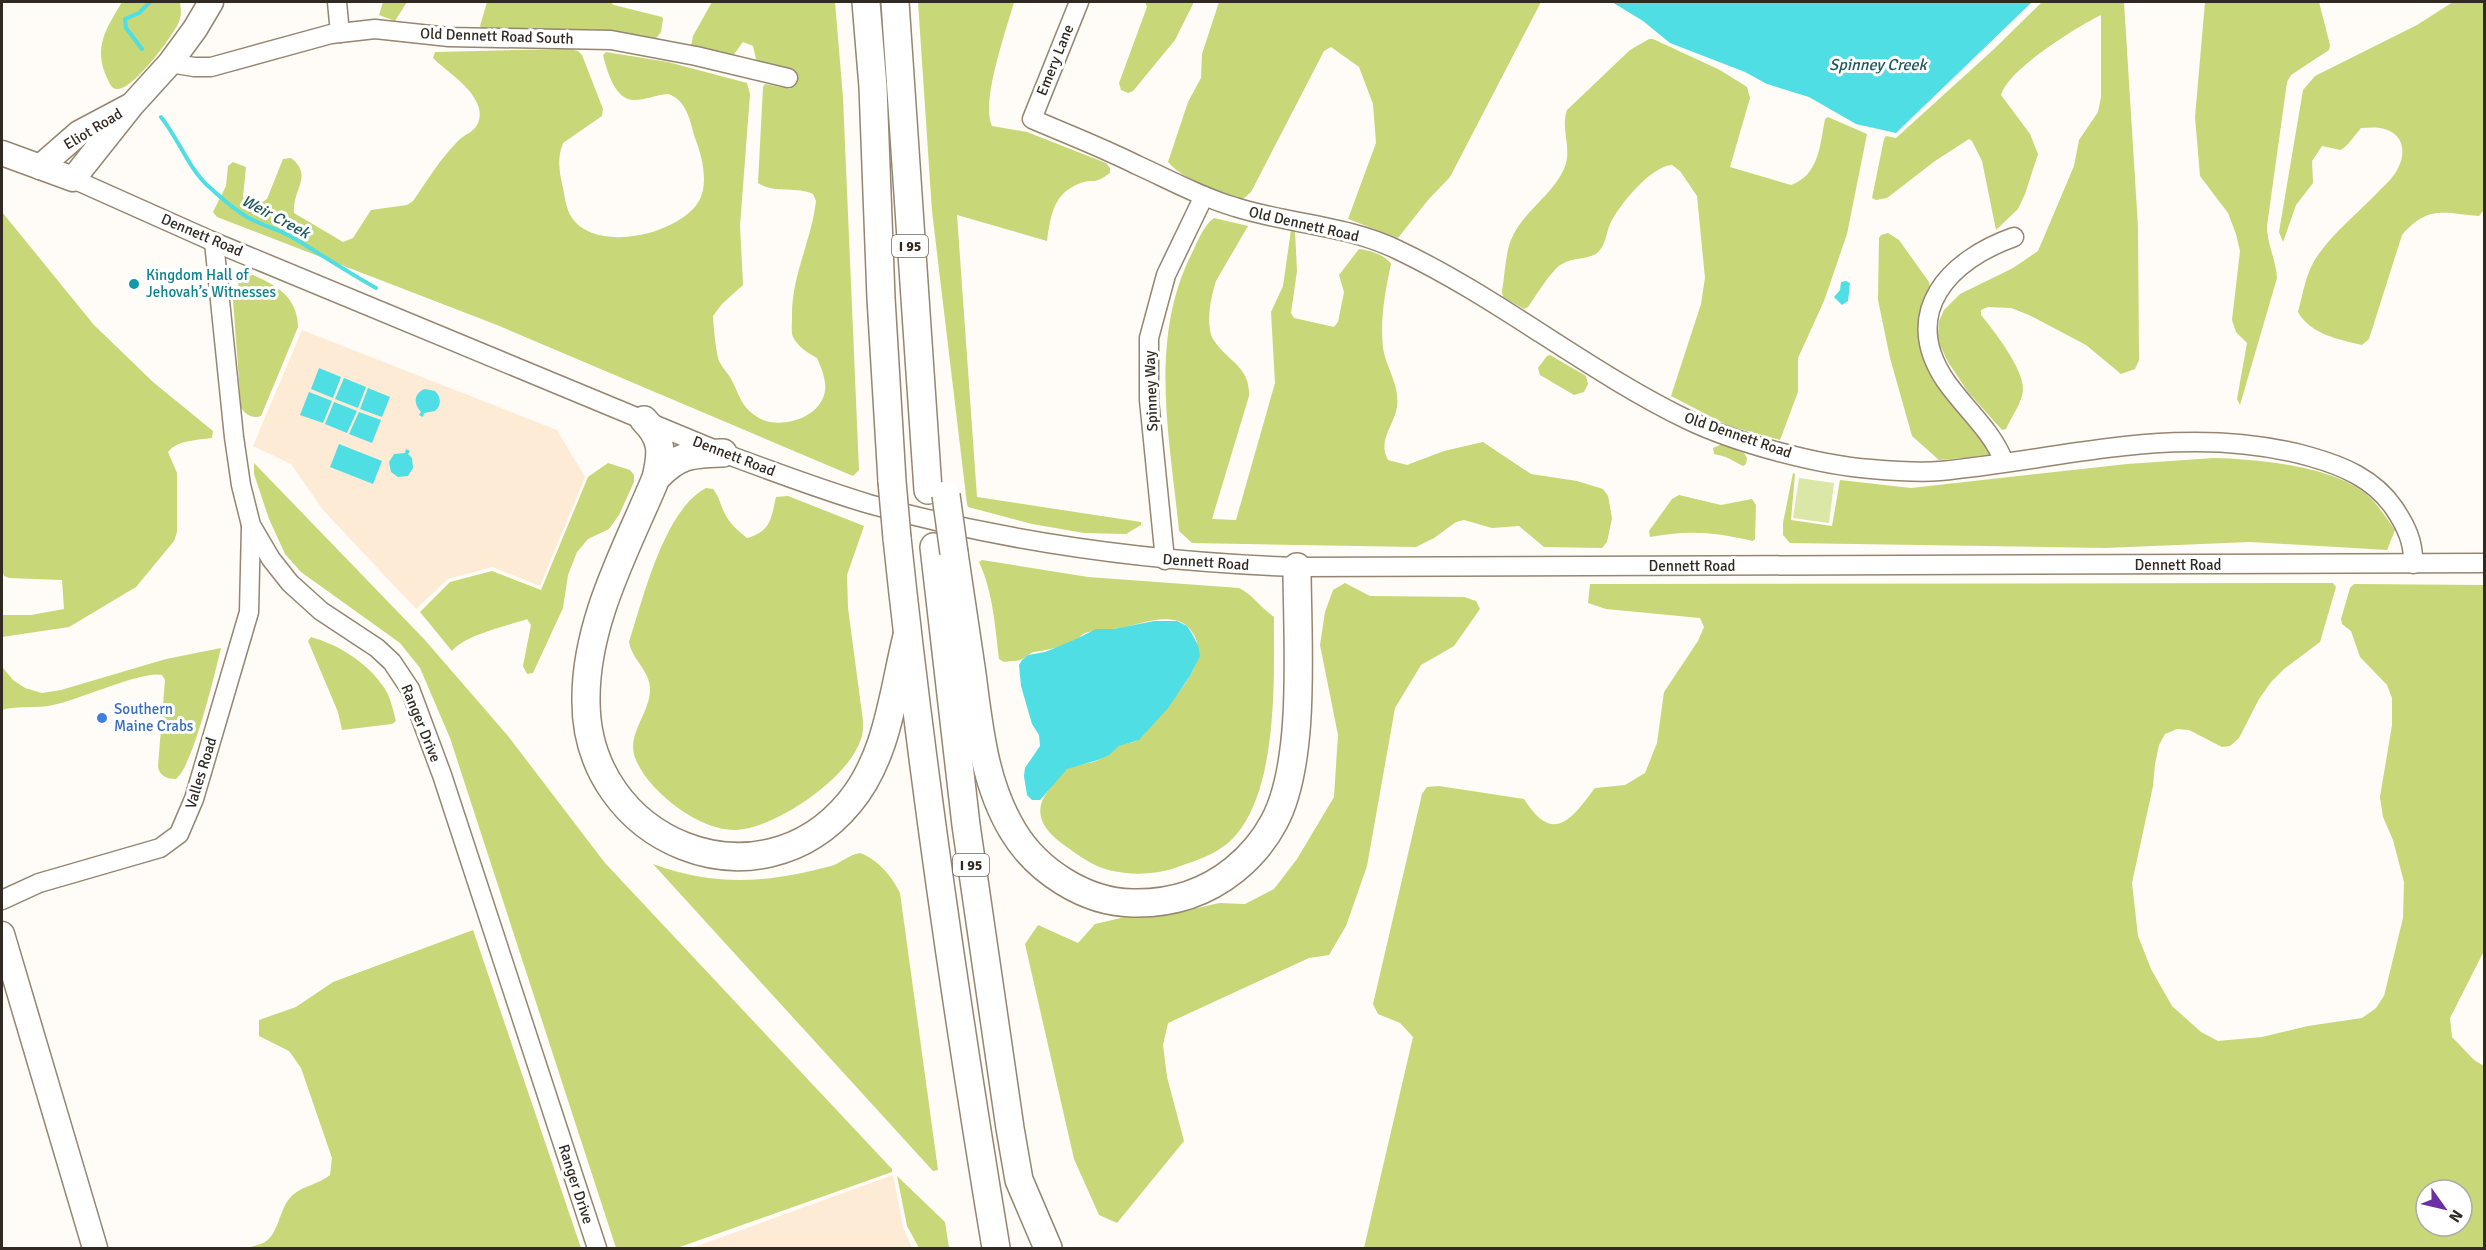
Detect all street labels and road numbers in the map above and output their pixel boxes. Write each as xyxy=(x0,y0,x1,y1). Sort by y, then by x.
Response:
street label: Emery Lane xyxy=(1033,22,1077,98)
street label: Old Dennett Road South xyxy=(420,24,574,48)
street label: Eliot Road xyxy=(60,104,126,154)
street label: Old Dennett Road xyxy=(1247,203,1361,245)
street label: Dennett Road xyxy=(158,210,246,260)
road number: I 95 xyxy=(892,235,928,257)
street label: Spinney Way xyxy=(1141,350,1161,432)
street label: Old Dennett Road xyxy=(1682,408,1794,462)
street label: Dennett Road xyxy=(690,432,778,480)
street label: Dennett Road xyxy=(1162,550,1250,574)
street label: Dennett Road xyxy=(2134,556,2222,574)
street label: Dennett Road xyxy=(1648,557,1736,575)
street label: Ranger Drive xyxy=(397,681,445,765)
street label: Valles Road xyxy=(182,735,220,811)
road number: I 95 xyxy=(953,854,989,876)
street label: Ranger Drive xyxy=(555,1142,597,1226)

